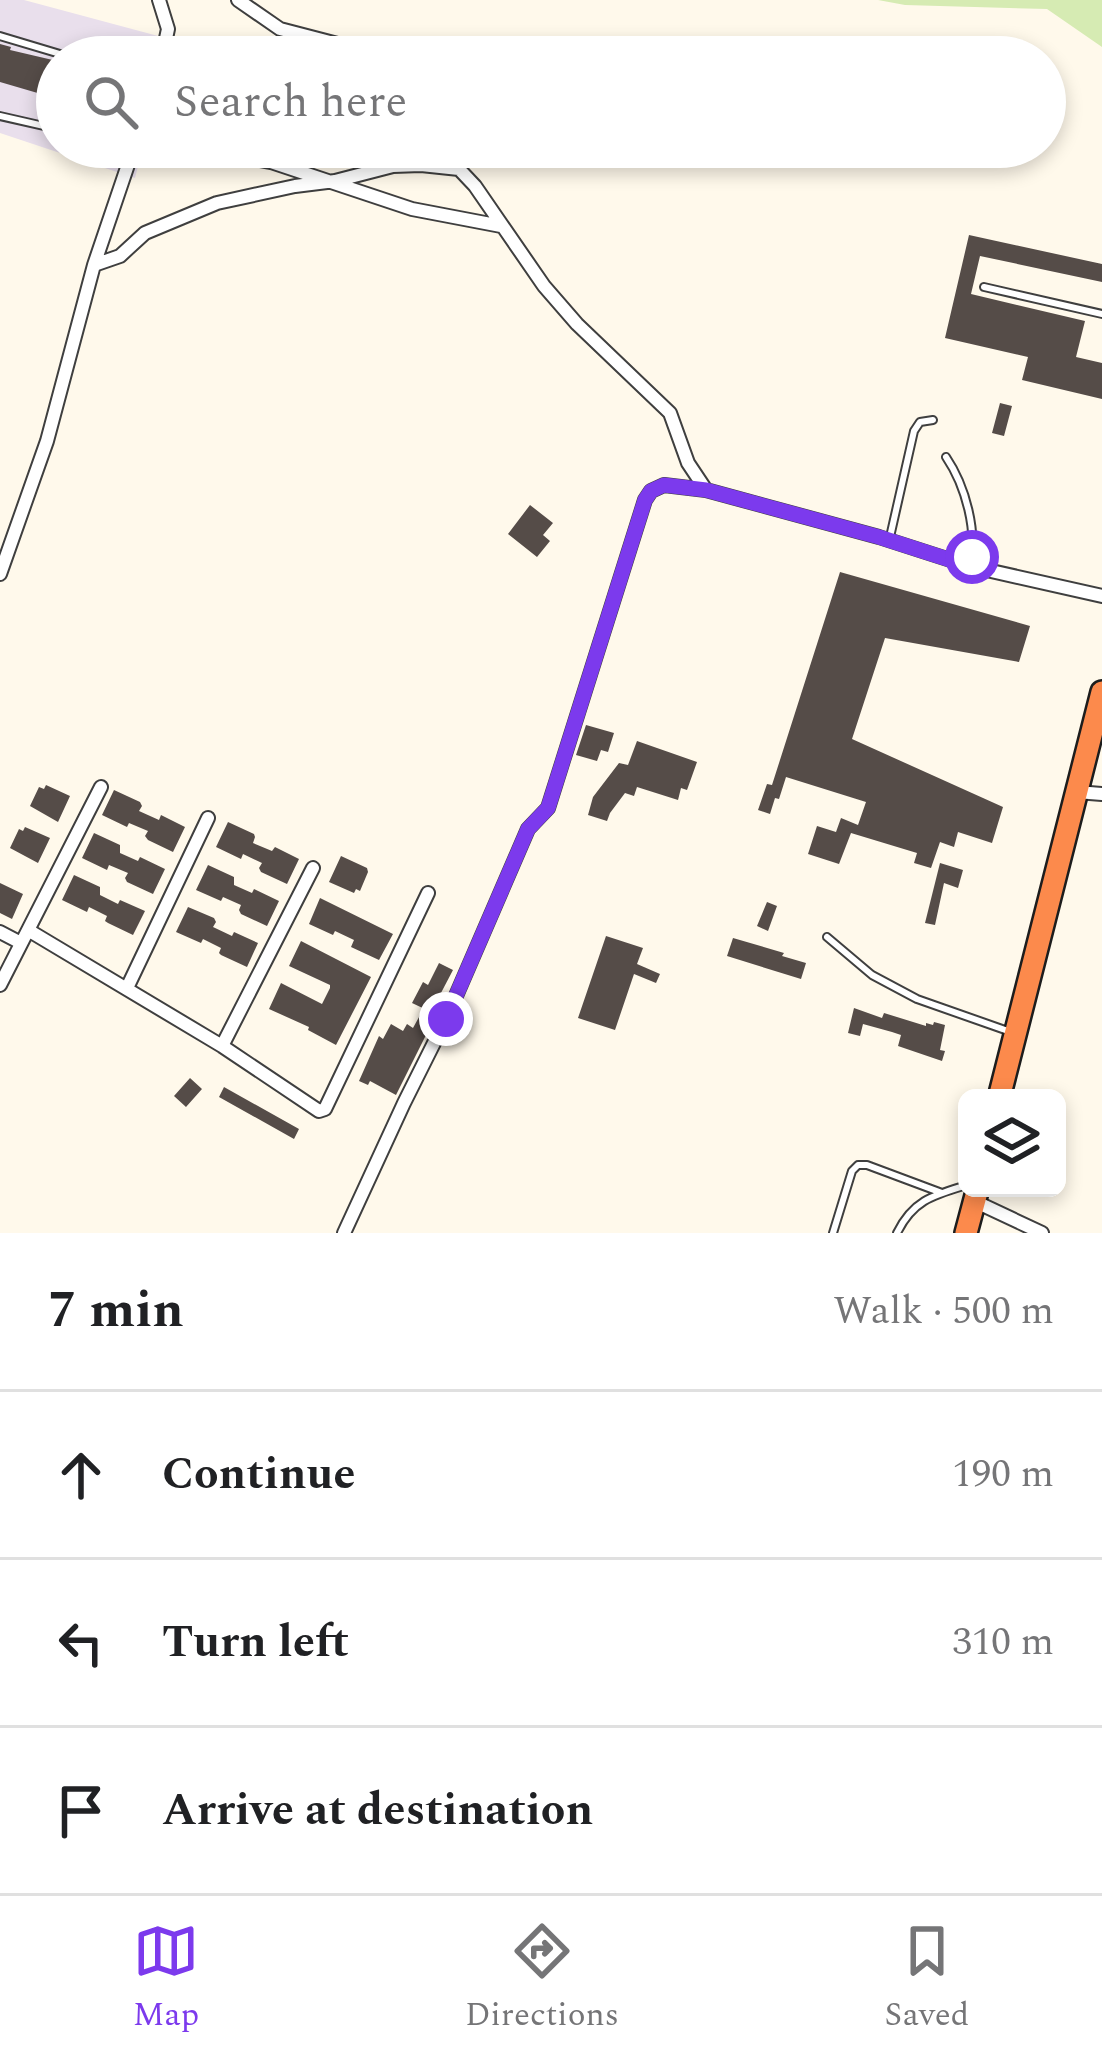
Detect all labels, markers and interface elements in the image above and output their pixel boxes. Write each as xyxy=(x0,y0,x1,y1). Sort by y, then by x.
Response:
search box xyxy=(36,36,1066,168)
text: Search here xyxy=(174,68,407,137)
icon: search xyxy=(78,69,144,135)
route start xyxy=(945,530,999,584)
route end xyxy=(419,992,473,1046)
map controls xyxy=(958,1089,1066,1197)
button: layers xyxy=(958,1089,1066,1197)
text: 7 min xyxy=(48,1272,184,1350)
text: Walk · 500 m xyxy=(833,1282,1054,1341)
text: Continue xyxy=(162,1440,355,1509)
icon: ahead xyxy=(48,1442,114,1508)
text: 190 m xyxy=(952,1445,1054,1504)
text: Turn left xyxy=(162,1608,349,1677)
icon: left xyxy=(48,1610,114,1676)
text: 310 m xyxy=(952,1613,1054,1672)
text: Arrive at destination xyxy=(162,1776,593,1845)
icon: arrive xyxy=(48,1778,114,1844)
tab: Map xyxy=(133,1918,199,2040)
tab: Directions xyxy=(465,1918,619,2040)
tab: Saved xyxy=(885,1918,969,2040)

